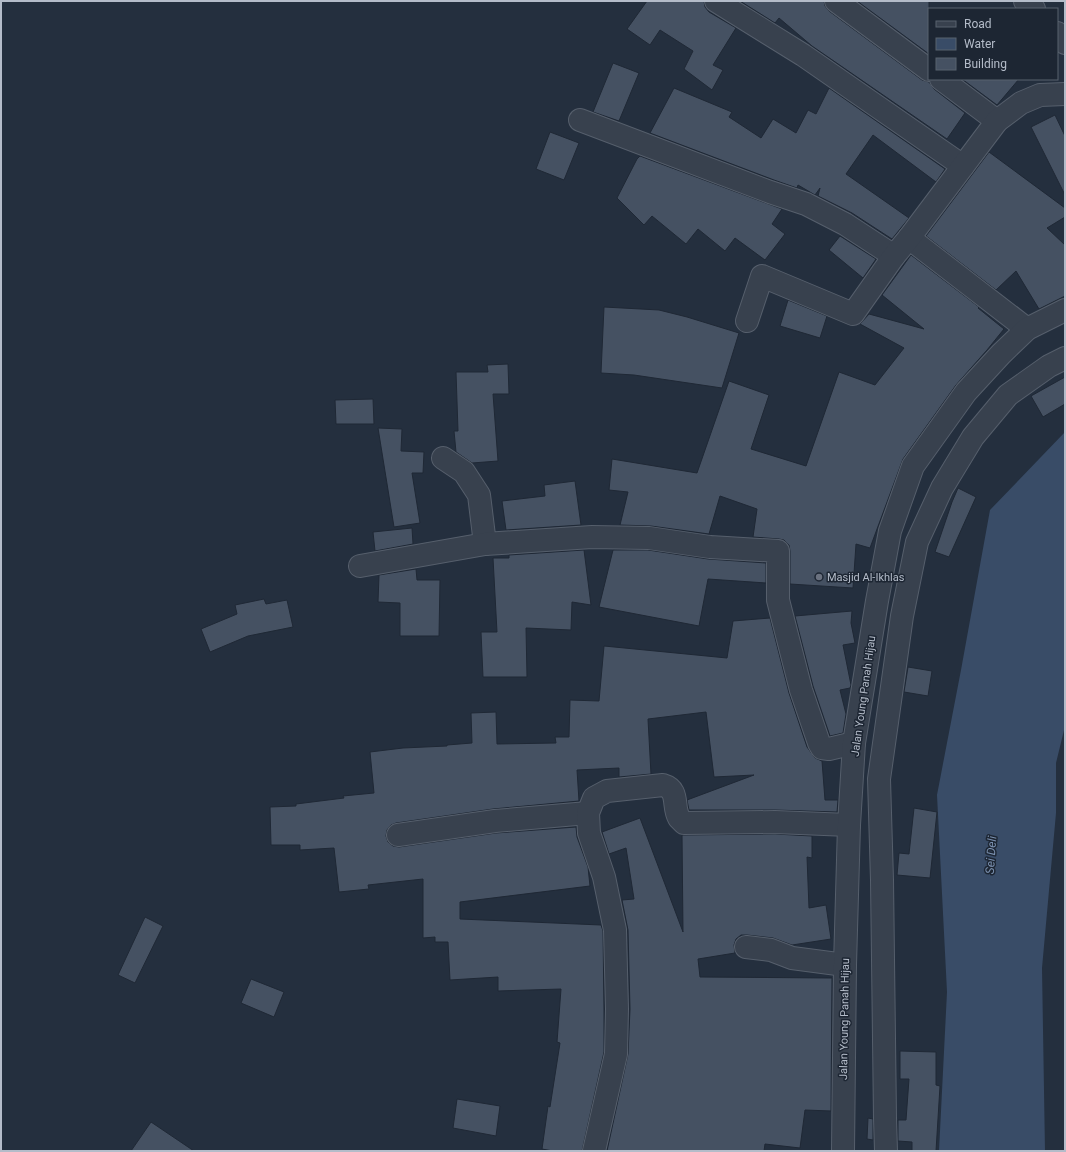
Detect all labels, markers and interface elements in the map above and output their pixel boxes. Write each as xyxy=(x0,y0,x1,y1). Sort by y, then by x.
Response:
legend xyxy=(928,8,1058,80)
text: Road xyxy=(964,17,992,31)
text: Water xyxy=(964,37,995,51)
text: Building xyxy=(964,57,1007,71)
place label: Masjid Al-Ikhlas xyxy=(827,571,905,584)
marker: Masjid Al-Ikhlas xyxy=(814,572,824,582)
street label: Jalan Young Panah Hijau xyxy=(849,635,878,757)
water label: Sei Deli xyxy=(983,835,999,875)
street label: Jalan Young Panah Hijau xyxy=(837,958,852,1080)

